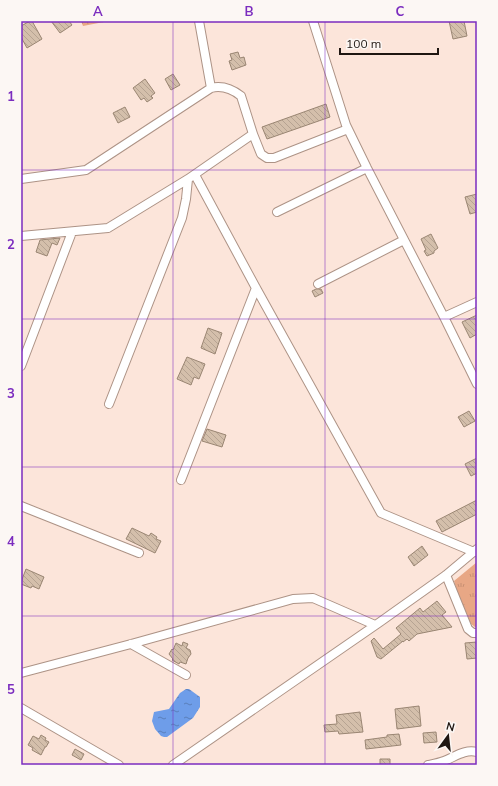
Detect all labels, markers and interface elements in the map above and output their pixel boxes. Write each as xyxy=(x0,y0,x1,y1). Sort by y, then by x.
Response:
text: A xyxy=(93,3,103,19)
text: B xyxy=(245,3,254,19)
text: C xyxy=(396,3,405,19)
scale bar xyxy=(340,30,438,56)
text: 100 m xyxy=(346,36,381,51)
text: 1 xyxy=(7,88,15,104)
text: 2 xyxy=(7,236,15,252)
text: 3 xyxy=(7,385,15,401)
text: 4 xyxy=(7,533,15,549)
text: 5 xyxy=(7,681,15,697)
north arrow xyxy=(428,716,468,756)
text: N xyxy=(445,719,456,734)

